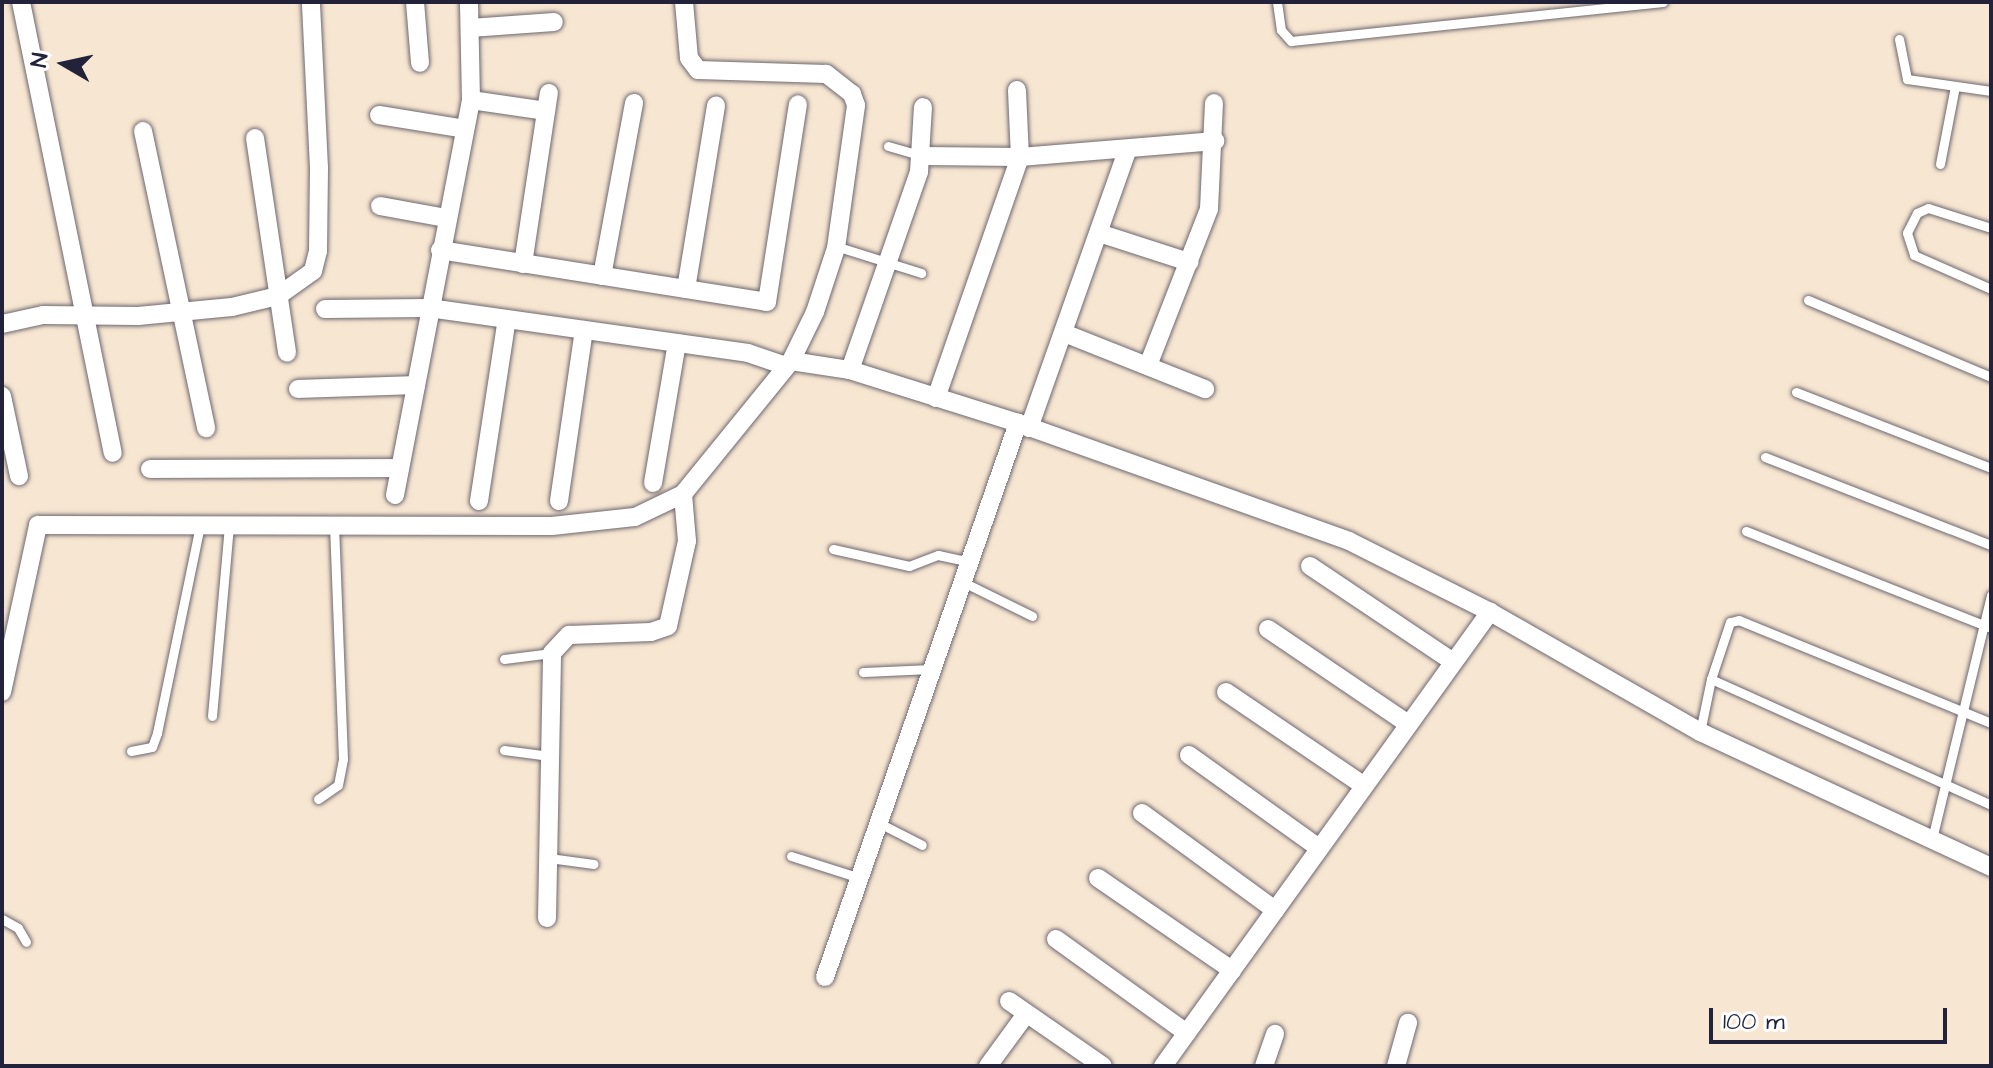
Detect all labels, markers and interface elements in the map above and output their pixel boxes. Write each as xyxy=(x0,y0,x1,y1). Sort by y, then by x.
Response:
north arrow xyxy=(24,24,104,104)
text: N xyxy=(23,51,56,69)
scale bar xyxy=(1713,992,1951,1042)
text: 100 m xyxy=(1723,1005,1785,1039)

